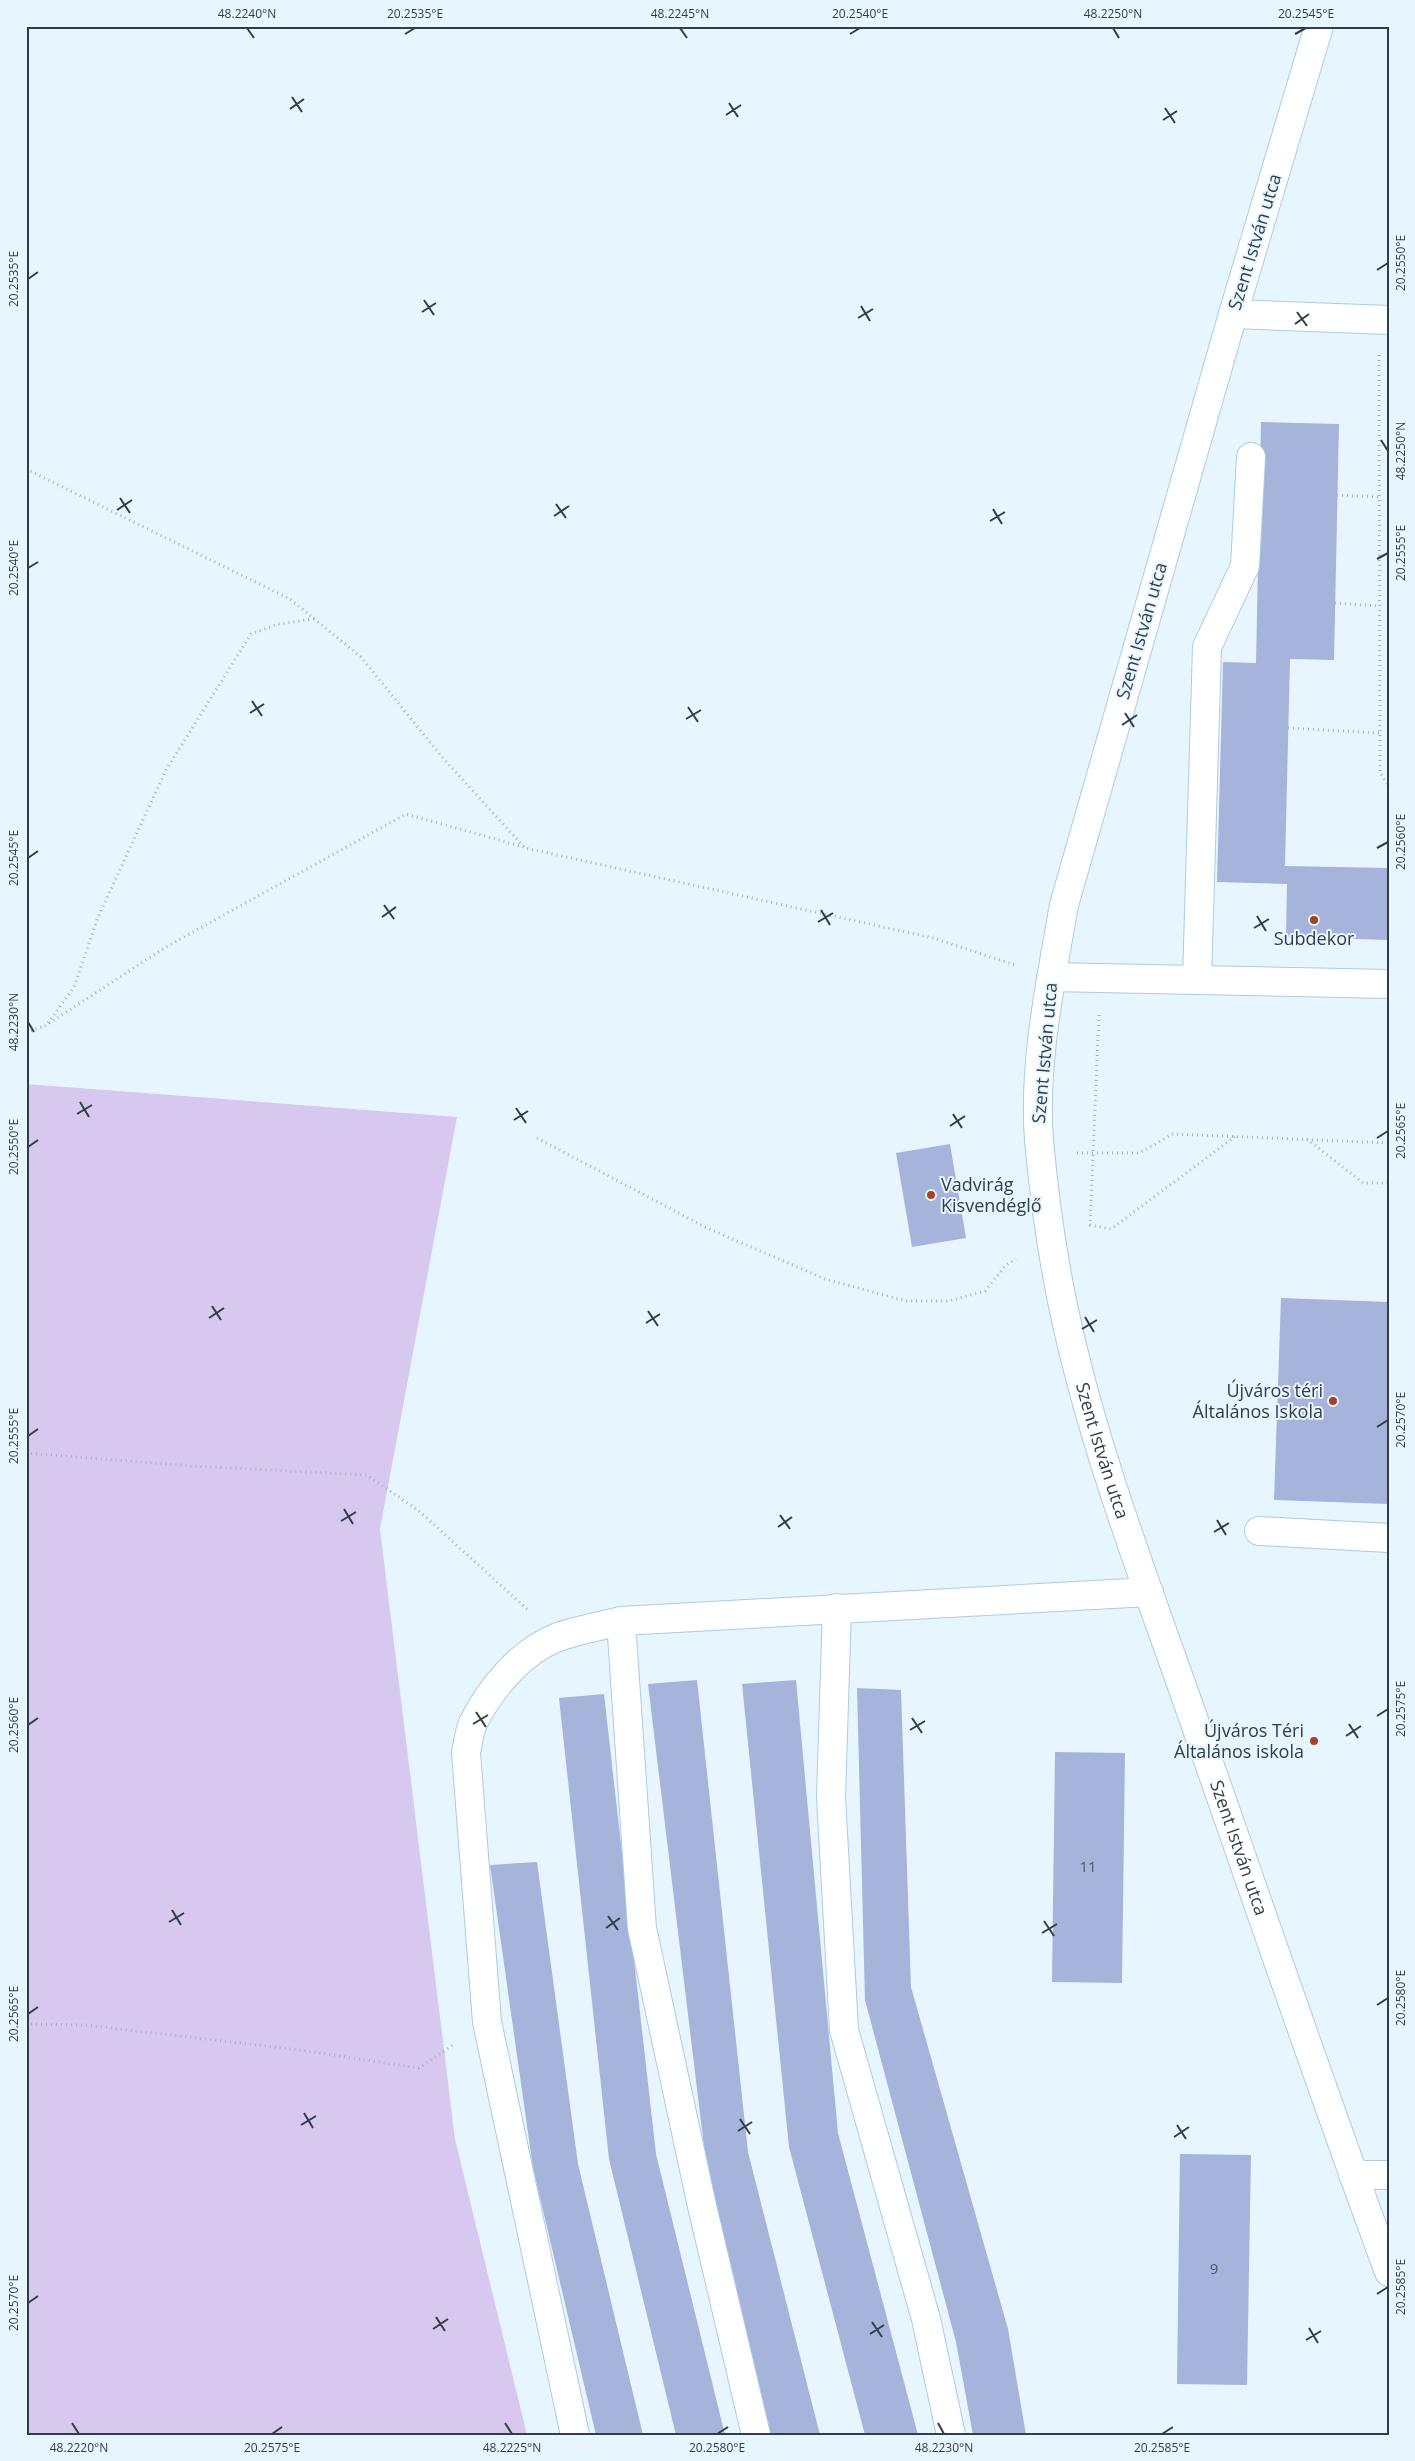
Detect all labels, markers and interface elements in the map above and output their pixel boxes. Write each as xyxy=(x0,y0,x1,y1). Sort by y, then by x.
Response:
text: 48.2240°N xyxy=(218,5,276,22)
text: 20.2535°E xyxy=(387,5,443,22)
text: 48.2245°N xyxy=(651,5,709,22)
text: 20.2540°E xyxy=(832,5,888,22)
text: 48.2250°N xyxy=(1084,5,1142,22)
text: 20.2545°E xyxy=(1278,5,1334,22)
street label: Szent István utca xyxy=(1222,171,1286,313)
text: 20.2550°E xyxy=(1392,235,1409,291)
text: 20.2535°E xyxy=(5,251,22,307)
text: 48.2250°N xyxy=(1392,422,1409,480)
text: 20.2555°E xyxy=(1392,525,1409,581)
text: 20.2540°E xyxy=(5,540,22,596)
street label: Szent István utca xyxy=(1110,559,1172,702)
text: 20.2560°E xyxy=(1392,814,1409,870)
text: 20.2545°E xyxy=(5,830,22,886)
marker: Subdekor xyxy=(1308,914,1320,926)
place label: Subdekor xyxy=(1274,926,1355,950)
street label: Szent István utca xyxy=(1026,981,1062,1124)
text: 48.2230°N xyxy=(5,993,22,1051)
text: 20.2565°E xyxy=(1392,1103,1409,1159)
text: 20.2550°E xyxy=(5,1119,22,1175)
place label: Vadvirág Kisvendéglő xyxy=(941,1172,1042,1217)
marker: Vadvirág Kisvendéglő xyxy=(925,1189,937,1201)
place label: Újváros téri Általános Iskola xyxy=(1193,1378,1323,1423)
street label: Szent István utca xyxy=(1071,1380,1135,1522)
text: 20.2570°E xyxy=(1392,1392,1409,1448)
marker: Újváros téri Általános Iskola xyxy=(1327,1395,1339,1407)
text: 20.2555°E xyxy=(5,1408,22,1464)
text: 20.2575°E xyxy=(1392,1681,1409,1737)
text: 20.2560°E xyxy=(5,1697,22,1753)
place label: Újváros Téri Általános iskola xyxy=(1174,1718,1304,1763)
marker: Újváros Téri Általános iskola xyxy=(1308,1735,1320,1747)
street label: Szent István utca xyxy=(1205,1777,1274,1918)
house number: 11 xyxy=(1079,1856,1097,1876)
text: 20.2580°E xyxy=(1392,1970,1409,2026)
text: 20.2565°E xyxy=(5,1986,22,2042)
house number: 9 xyxy=(1210,2258,1218,2278)
text: 20.2585°E xyxy=(1392,2259,1409,2315)
text: 20.2570°E xyxy=(5,2275,22,2331)
text: 48.2220°N xyxy=(50,2439,108,2456)
text: 20.2575°E xyxy=(244,2439,300,2456)
text: 48.2225°N xyxy=(483,2439,541,2456)
text: 20.2580°E xyxy=(689,2439,745,2456)
text: 48.2230°N xyxy=(915,2439,973,2456)
text: 20.2585°E xyxy=(1134,2439,1190,2456)

